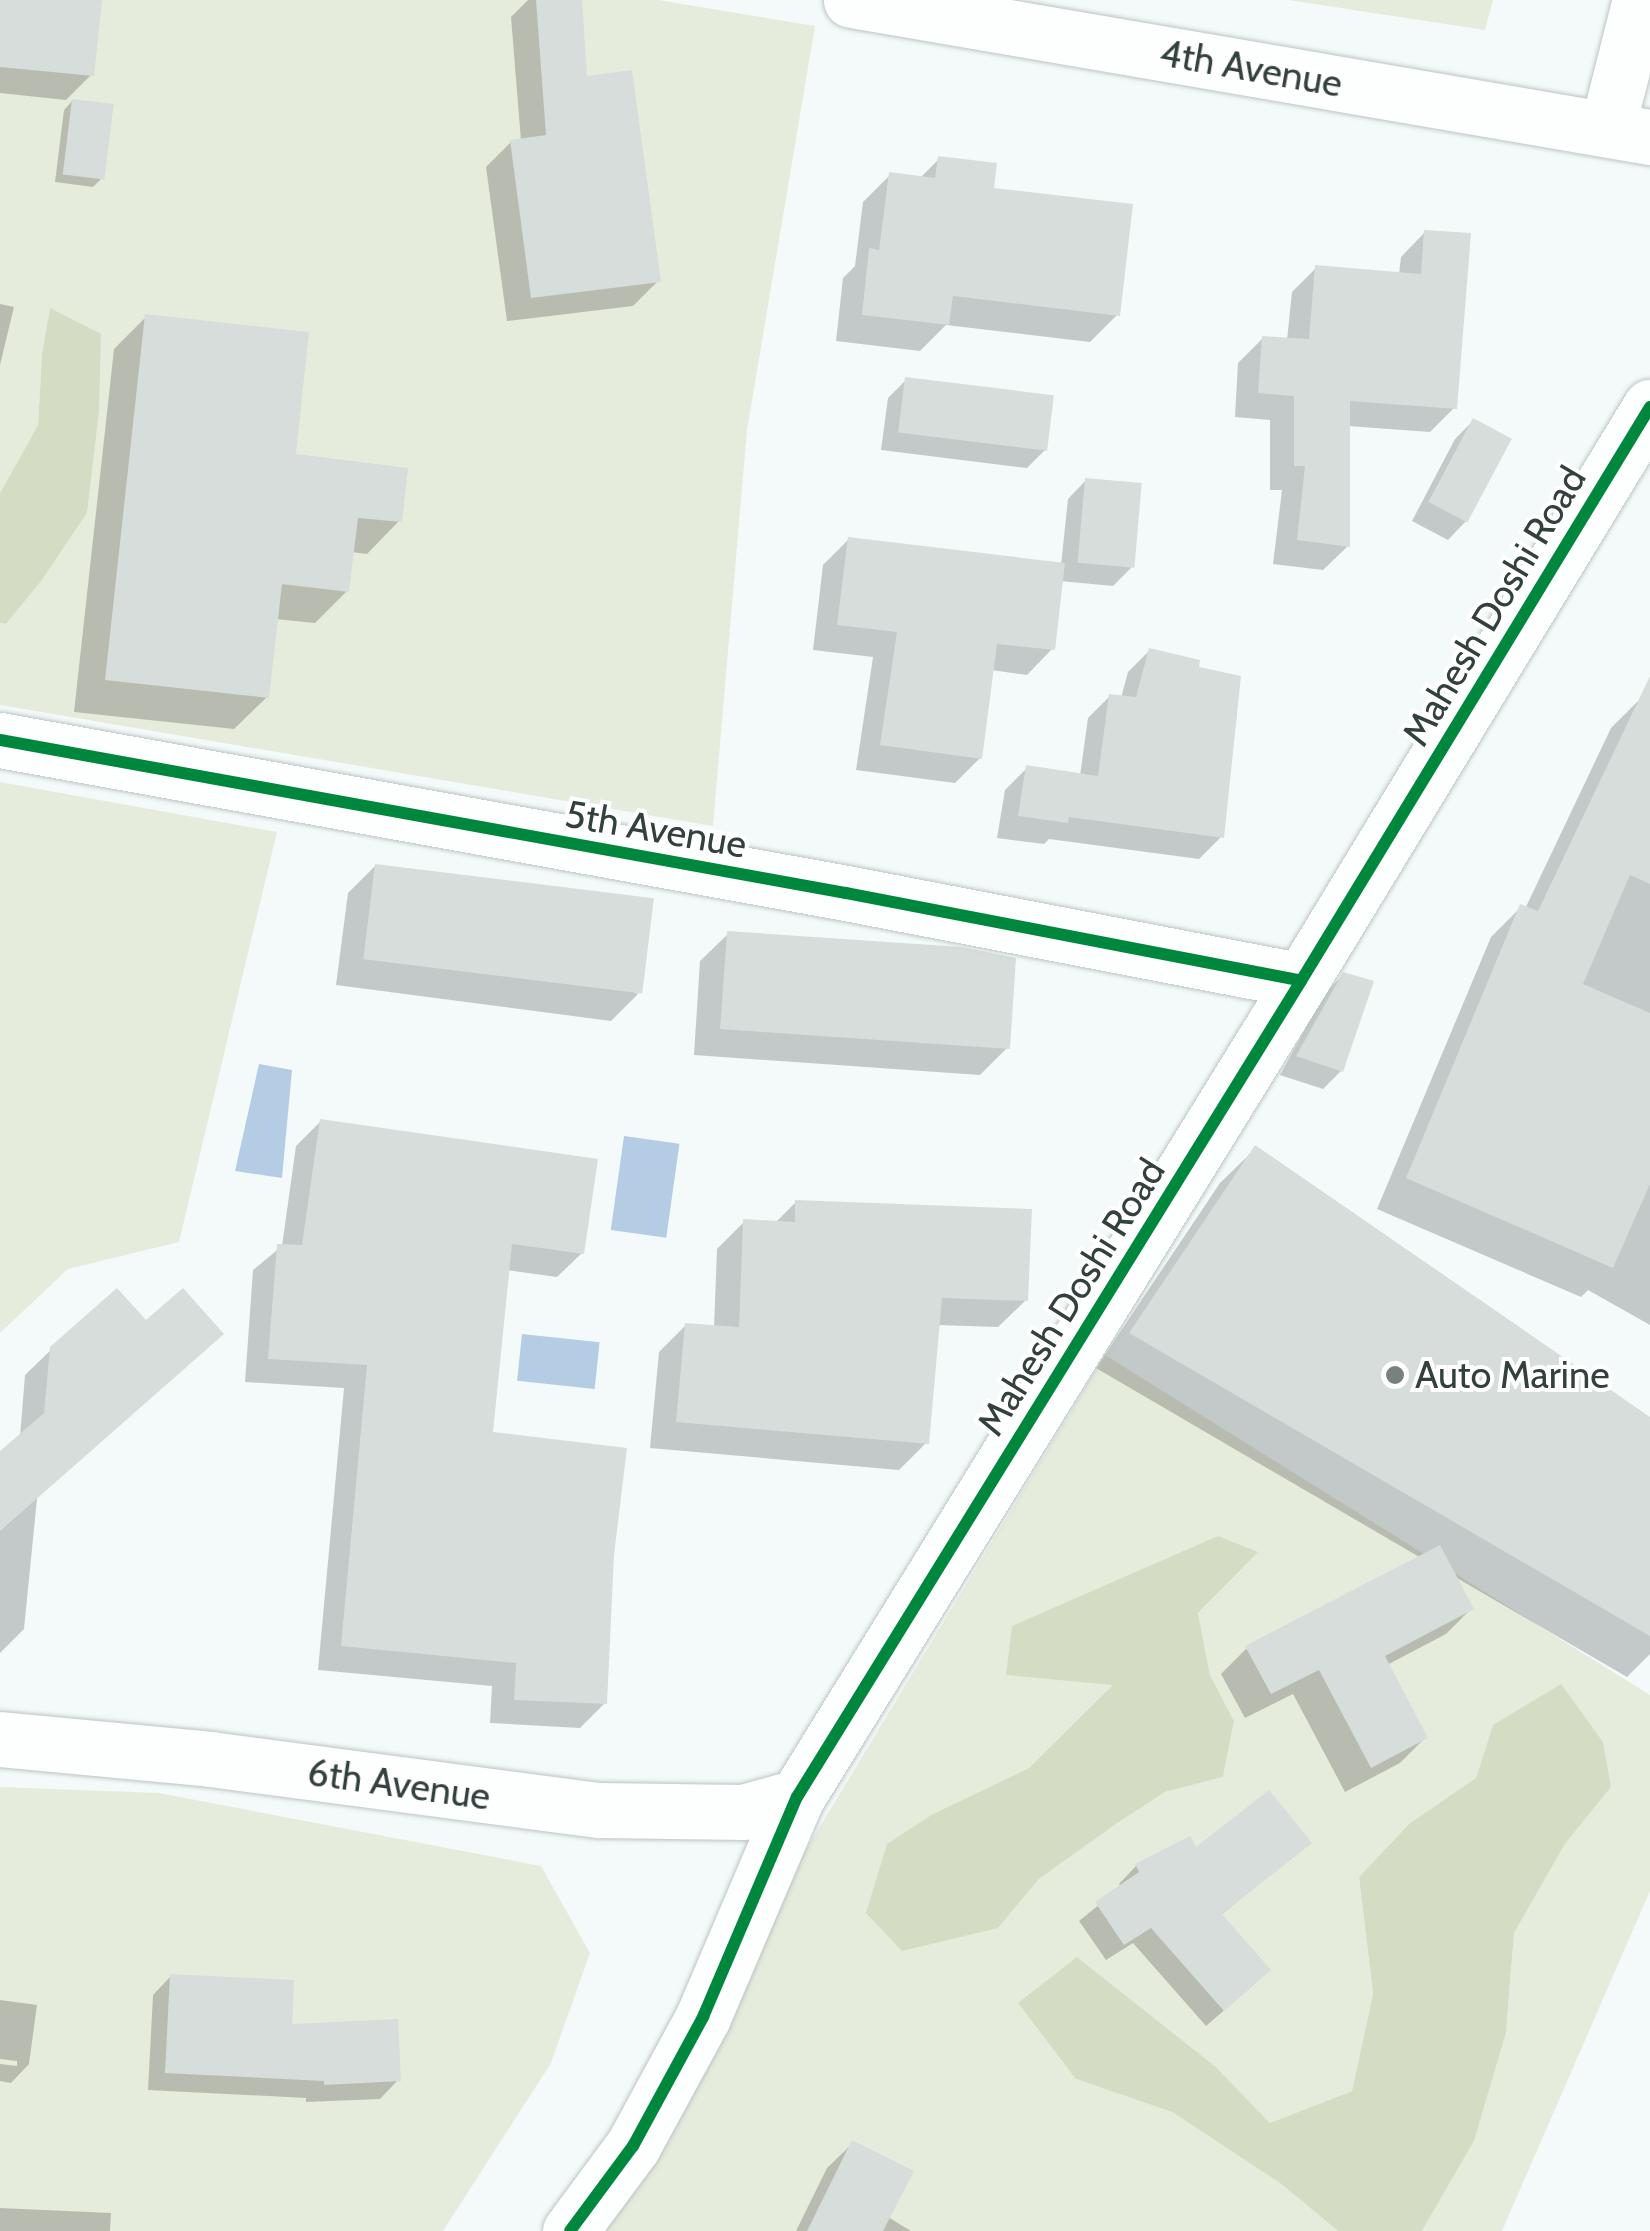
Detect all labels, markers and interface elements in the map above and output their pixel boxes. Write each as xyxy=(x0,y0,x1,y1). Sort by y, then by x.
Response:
street label: 4th Avenue xyxy=(1156,30,1346,106)
street label: Mahesh Doshi Road xyxy=(1393,458,1595,754)
street label: 5th Avenue xyxy=(562,791,750,867)
street label: Mahesh Doshi Road xyxy=(968,1150,1174,1444)
place label: Auto Marine xyxy=(1415,1352,1610,1398)
marker: Auto Marine xyxy=(1384,1364,1406,1386)
street label: 6th Avenue xyxy=(305,1749,493,1819)

